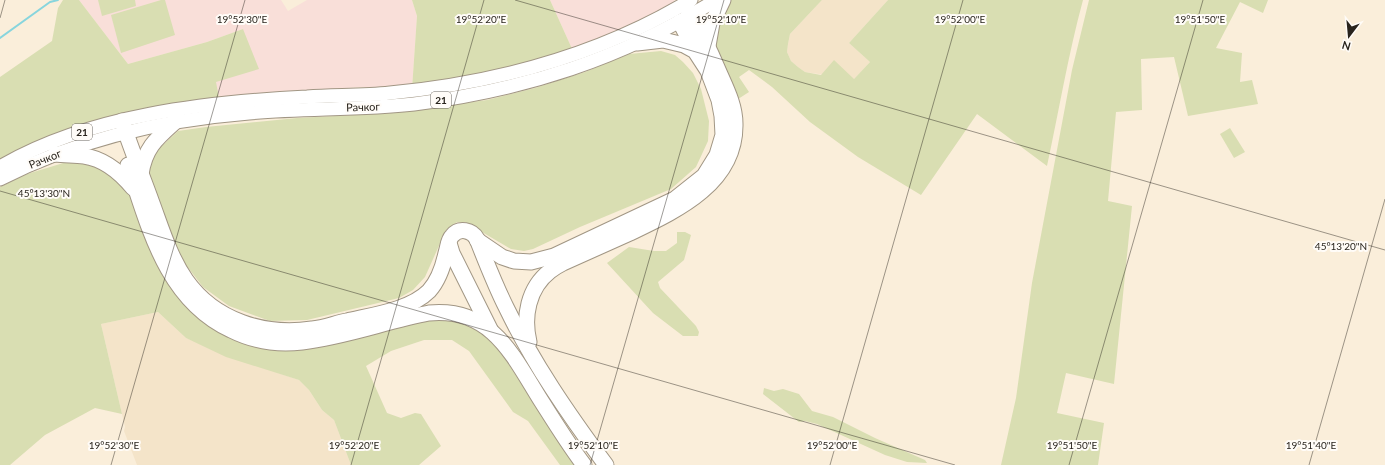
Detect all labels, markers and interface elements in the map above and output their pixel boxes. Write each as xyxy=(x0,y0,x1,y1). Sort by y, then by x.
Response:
text: 19°52'30"E xyxy=(217,13,267,25)
text: 19°52'20"E xyxy=(456,13,506,25)
text: 19°52'10"E xyxy=(696,13,746,25)
text: 19°52'00"E xyxy=(935,13,985,25)
text: 19°51'50"E xyxy=(1175,13,1225,25)
north arrow xyxy=(1329,16,1369,56)
text: N xyxy=(1340,39,1352,54)
road number: 21 xyxy=(431,92,451,108)
street label: Рачког xyxy=(346,99,381,114)
road number: 21 xyxy=(72,124,92,140)
street label: Рачког xyxy=(27,146,63,171)
text: 45°13'30"N xyxy=(18,187,70,199)
text: 45°13'20"N xyxy=(1315,240,1367,252)
text: 19°52'30"E xyxy=(89,439,139,451)
text: 19°52'20"E xyxy=(329,439,379,451)
text: 19°52'10"E xyxy=(568,439,618,451)
text: 19°52'00"E xyxy=(807,439,857,451)
text: 19°51'50"E xyxy=(1047,439,1097,451)
text: 19°51'40"E xyxy=(1286,439,1336,451)

